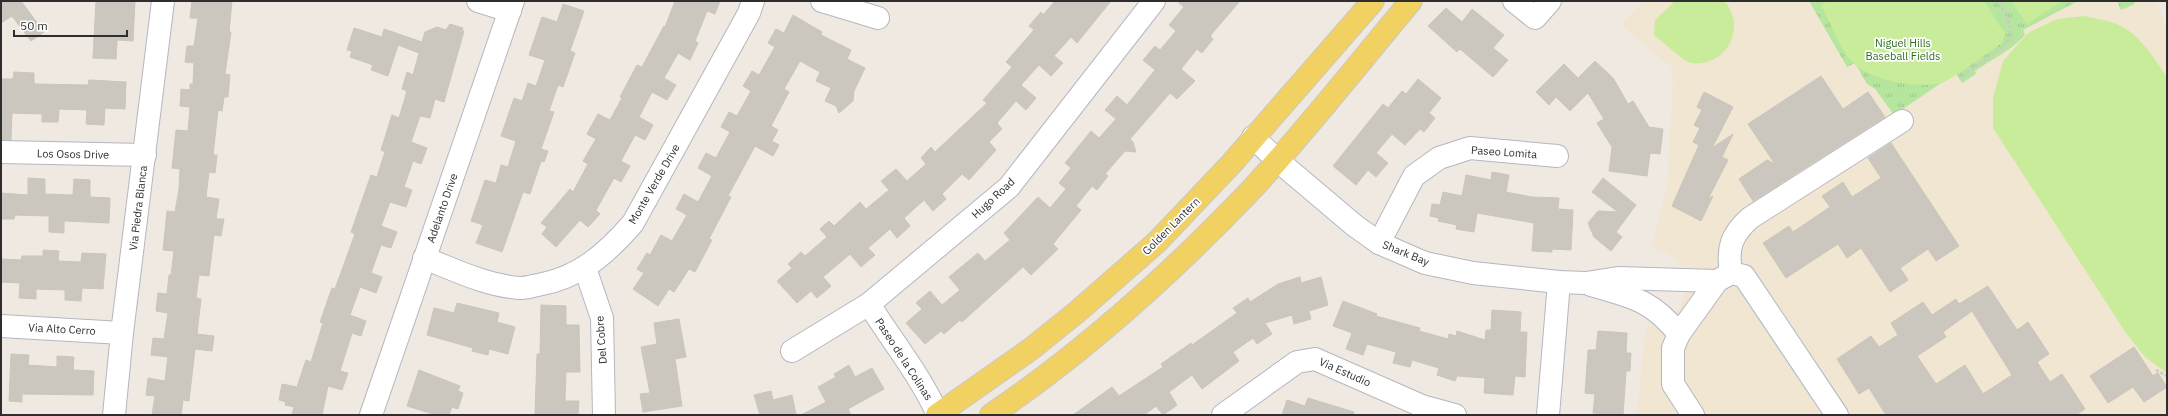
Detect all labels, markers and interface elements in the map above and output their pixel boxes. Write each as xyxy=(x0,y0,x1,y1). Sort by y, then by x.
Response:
scale bar xyxy=(14,12,127,38)
text: 50 m xyxy=(20,18,48,33)
park label: Niguel Hills Baseball Fields xyxy=(1866,36,1940,63)
street label: Monte Verde Drive xyxy=(625,141,683,227)
street label: Paseo Lomita xyxy=(1470,143,1538,161)
street label: Los Osos Drive xyxy=(37,146,109,162)
street label: Via Piedra Blanca xyxy=(126,164,150,251)
street label: Adelanto Drive xyxy=(424,171,460,245)
street label: Hugo Road xyxy=(969,175,1017,221)
street label: Golden Lantern xyxy=(1139,194,1203,258)
street label: Shark Bay xyxy=(1380,237,1432,269)
street label: Del Cobre xyxy=(592,315,610,365)
street label: Paseo de la Colinas xyxy=(872,315,936,403)
street label: Via Alto Cerro xyxy=(28,320,96,338)
street label: Via Estudio xyxy=(1317,354,1373,390)

